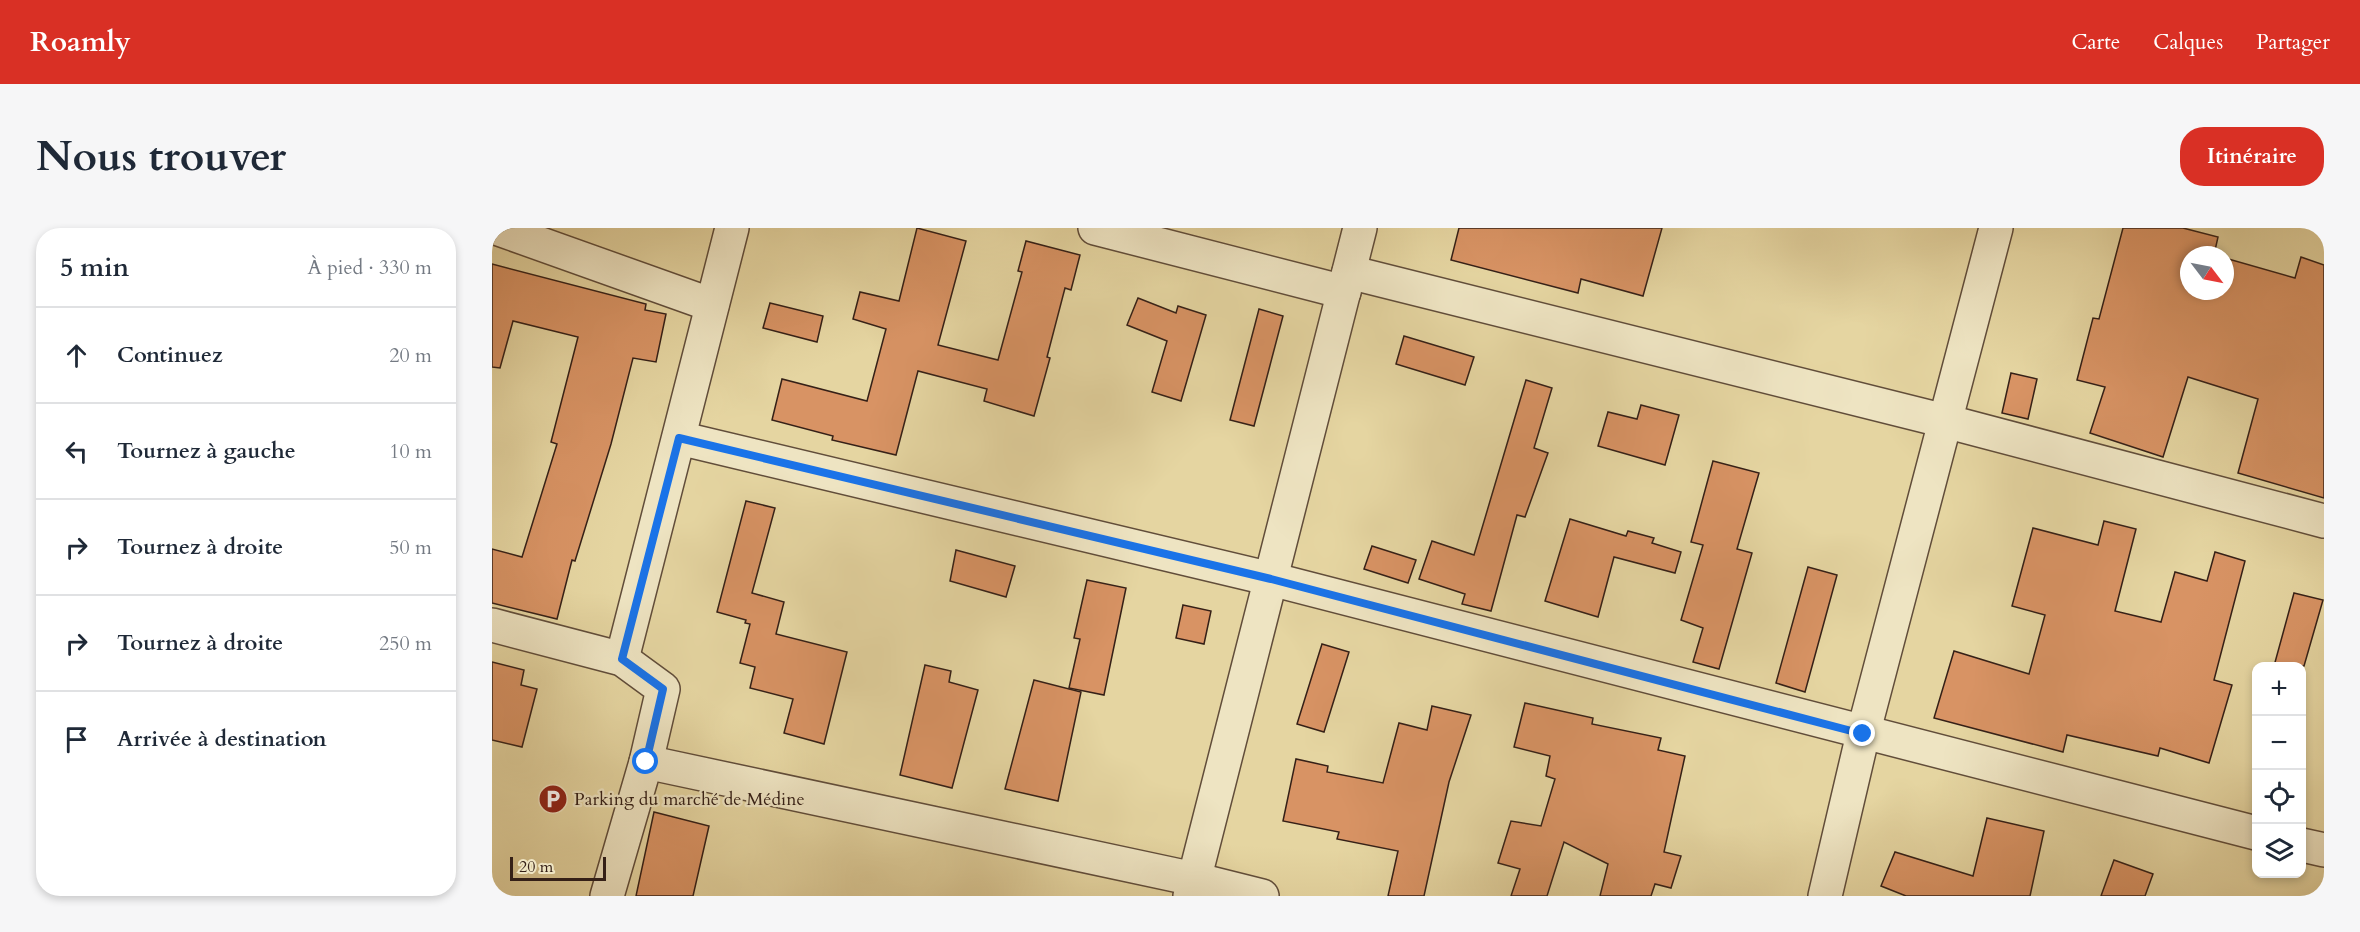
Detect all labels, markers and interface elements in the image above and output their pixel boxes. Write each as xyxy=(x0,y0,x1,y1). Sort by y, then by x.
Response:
text: Roamly xyxy=(30,23,131,61)
text: Carte xyxy=(2071,28,2120,57)
text: Calques xyxy=(2153,28,2223,57)
text: Partager xyxy=(2256,28,2330,57)
button: Itinéraire xyxy=(2180,127,2324,186)
text: Nous trouver xyxy=(36,128,286,185)
north arrow xyxy=(2180,246,2234,300)
text: 5 min xyxy=(60,250,129,285)
text: À pied · 330 m xyxy=(308,254,432,281)
icon: ahead xyxy=(60,339,93,372)
text: Continuez xyxy=(117,340,223,370)
text: 20 m xyxy=(389,342,432,369)
icon: left xyxy=(60,435,93,468)
text: Tournez à gauche xyxy=(117,436,296,466)
text: 10 m xyxy=(389,438,432,465)
icon: right xyxy=(60,531,93,564)
text: Tournez à droite xyxy=(117,532,283,562)
text: 50 m xyxy=(389,534,432,561)
icon: right xyxy=(60,627,93,660)
text: Tournez à droite xyxy=(117,628,283,658)
text: 250 m xyxy=(379,630,432,657)
map controls xyxy=(2252,662,2306,878)
button: + xyxy=(2252,662,2306,716)
button: − xyxy=(2252,716,2306,770)
route end xyxy=(1849,720,1875,746)
icon: arrive xyxy=(60,723,93,756)
text: Arrivée à destination xyxy=(117,724,327,754)
route start xyxy=(632,748,658,774)
button: locate xyxy=(2252,770,2306,824)
parking icon: Parking du marché de Médine xyxy=(537,783,569,815)
place label: Parking du marché de Médine xyxy=(574,787,805,812)
button: layers xyxy=(2252,824,2306,878)
scale bar xyxy=(510,854,606,882)
text: 20 m xyxy=(519,856,553,878)

